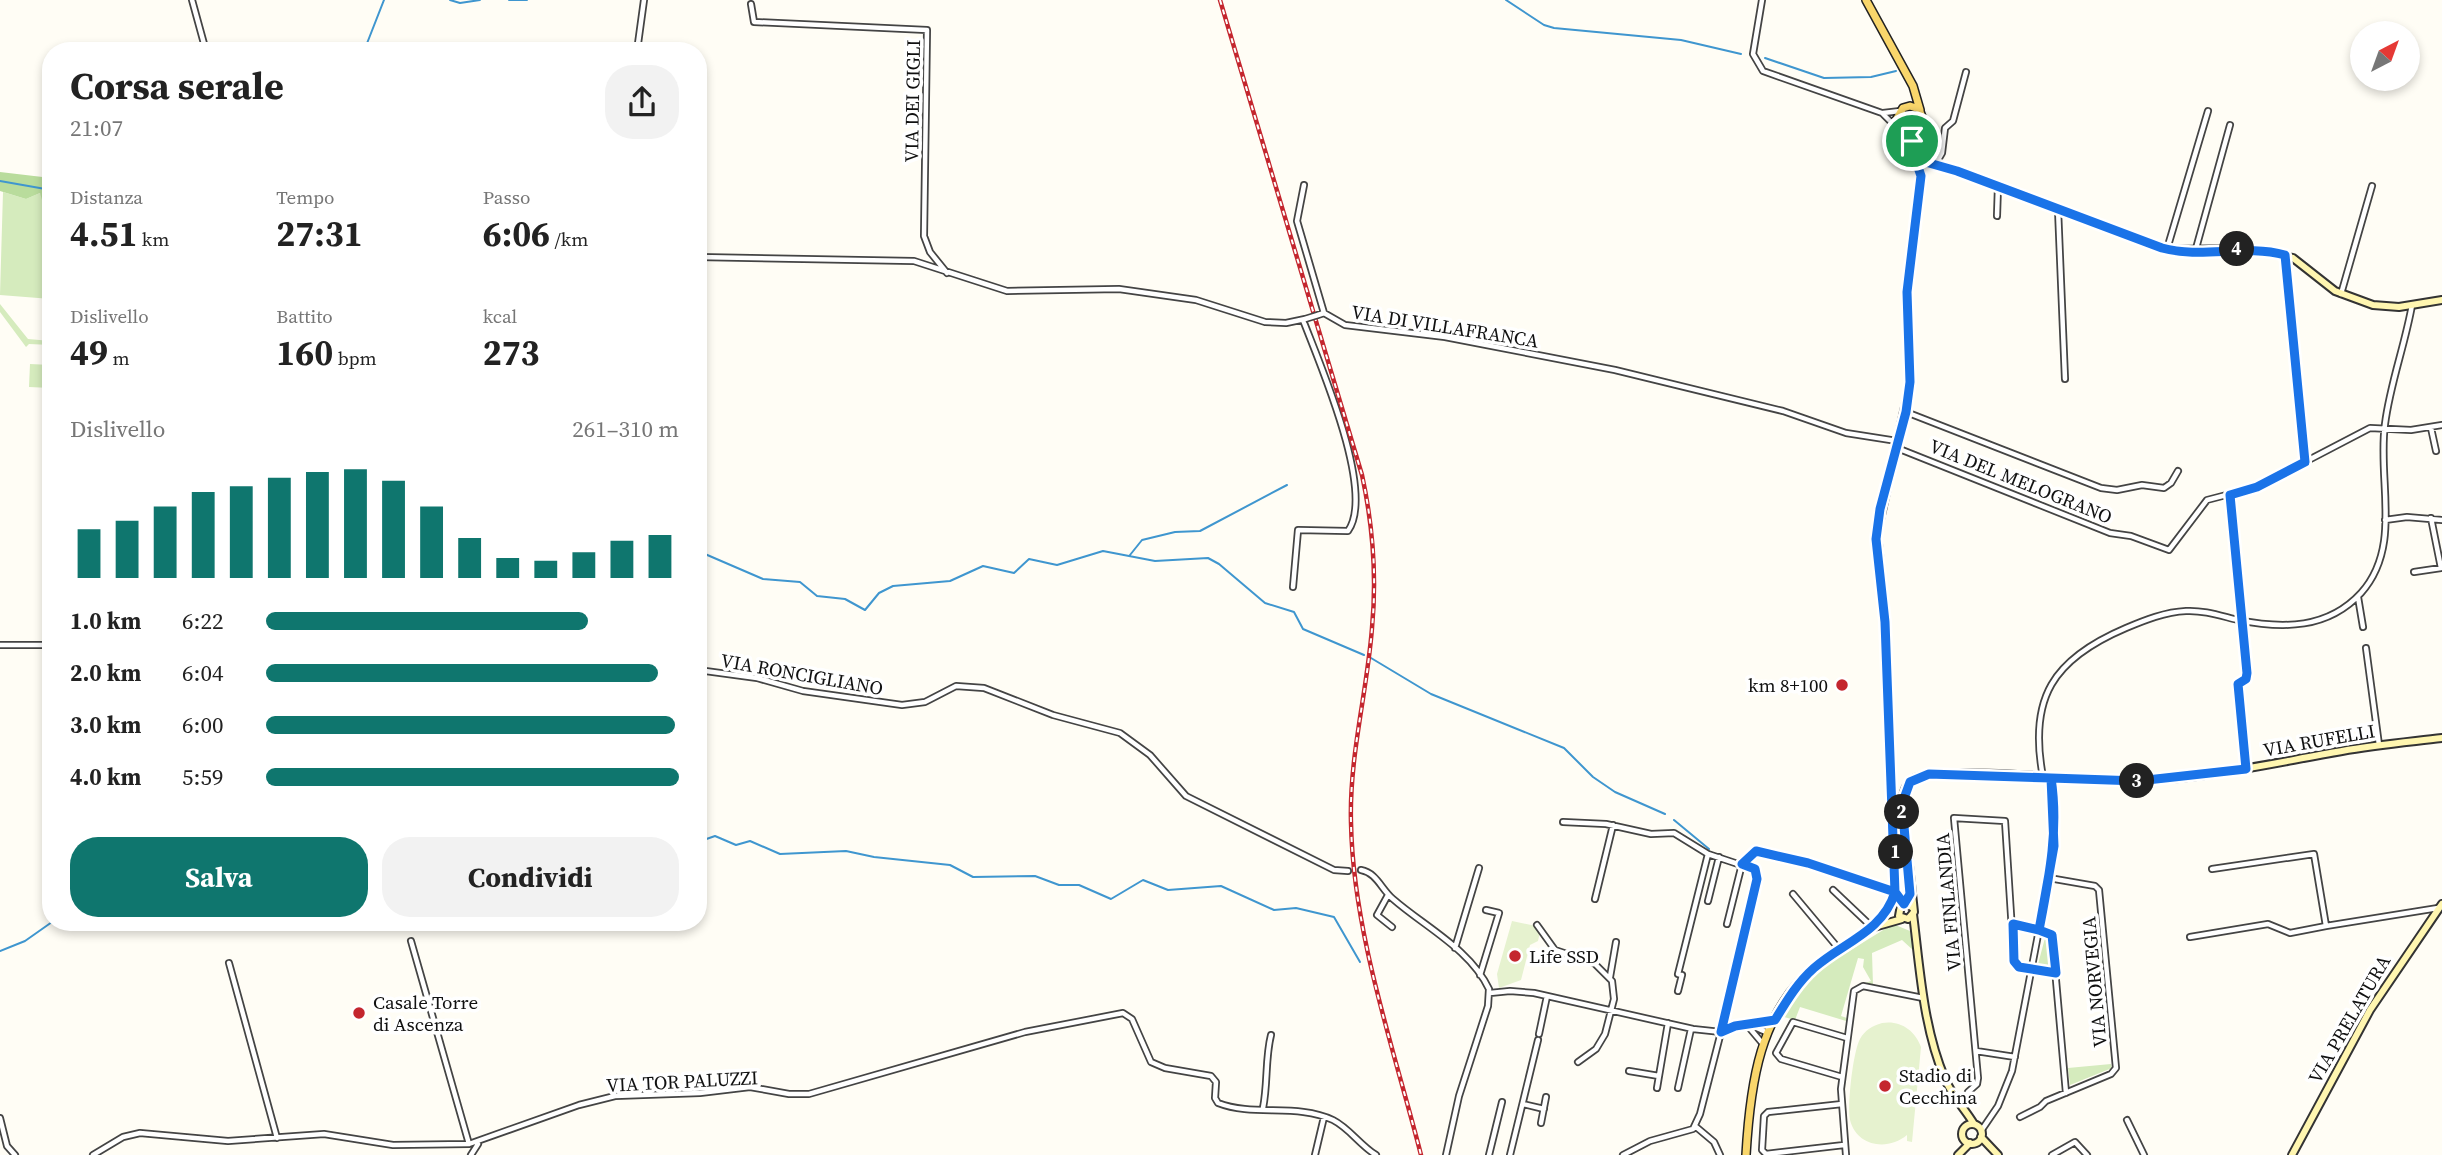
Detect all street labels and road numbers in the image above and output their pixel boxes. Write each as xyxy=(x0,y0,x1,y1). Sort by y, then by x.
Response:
street label: VIA DEI GIGLI xyxy=(898,39,926,163)
street label: VIA DI VILLAFRANCA xyxy=(1349,298,1541,354)
street label: VIA DEL MELOGRANO xyxy=(1926,432,2116,530)
street label: VIA RONCIGLIANO xyxy=(719,647,885,701)
street label: VIA RUFELLI xyxy=(2261,717,2377,763)
street label: VIA FINLANDIA xyxy=(1929,831,1967,972)
street label: VIA NORVEGIA xyxy=(2075,915,2113,1049)
street label: VIA PRELATURA xyxy=(2302,950,2397,1088)
street label: VIA TOR PALUZZI xyxy=(605,1064,759,1098)

